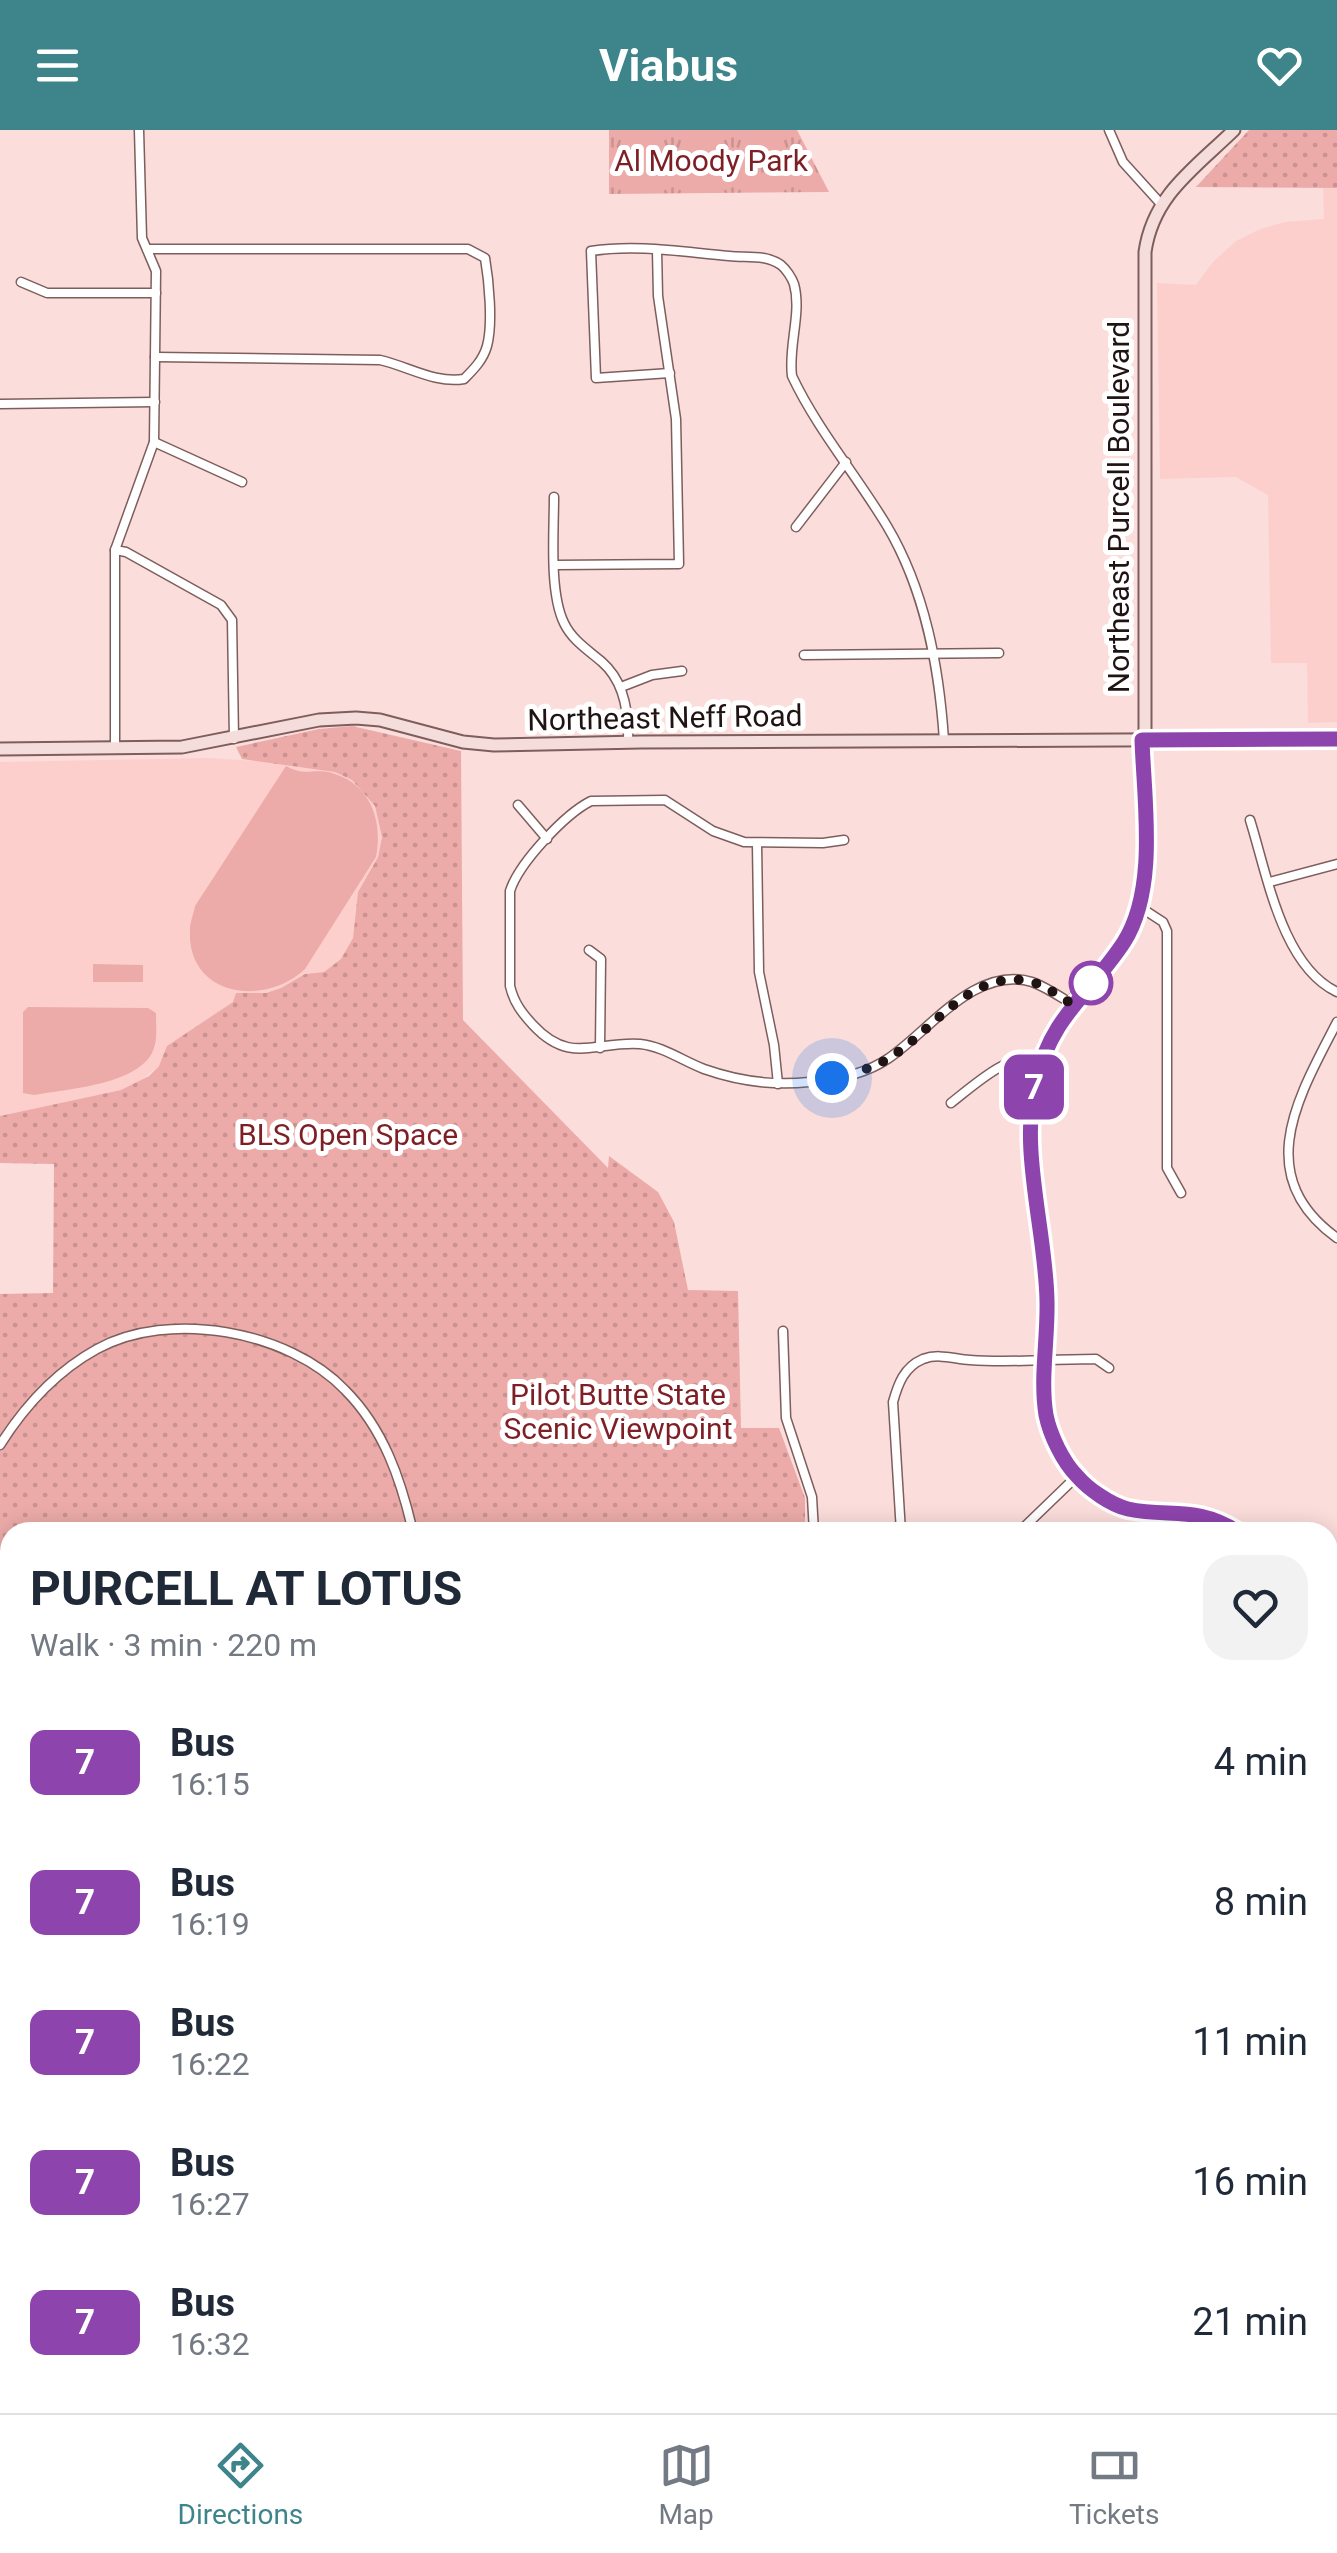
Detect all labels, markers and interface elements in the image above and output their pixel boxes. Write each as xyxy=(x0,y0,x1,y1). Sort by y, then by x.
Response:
icon: menu xyxy=(30,38,85,93)
icon: heart xyxy=(1252,38,1307,93)
text: Viabus xyxy=(599,39,738,92)
park label: Al Moody Park xyxy=(614,143,809,178)
street label: Northeast Purcell Boulevard xyxy=(1101,321,1136,693)
street label: Northeast Neff Road xyxy=(527,698,803,737)
unlabelled marker xyxy=(1070,962,1112,1004)
your location xyxy=(807,1053,857,1103)
line badge: 7 xyxy=(1002,1054,1066,1120)
text: 7 xyxy=(1024,1067,1044,1108)
park label: BLS Open Space xyxy=(238,1117,458,1152)
park label: Pilot Butte State Scenic Viewpoint xyxy=(504,1377,732,1446)
button: heart xyxy=(1203,1555,1308,1660)
text: PURCELL AT LOTUS xyxy=(30,1560,462,1617)
text: Walk · 3 min · 220 m xyxy=(30,1626,317,1664)
text: Bus xyxy=(170,1721,235,1765)
text: 4 min xyxy=(1214,1740,1308,1784)
text: 7 xyxy=(75,1742,95,1783)
text: 16:15 xyxy=(170,1765,250,1803)
text: Bus xyxy=(170,1861,235,1905)
text: 8 min xyxy=(1214,1880,1308,1924)
text: 7 xyxy=(75,1882,95,1923)
text: 16:19 xyxy=(170,1905,250,1943)
text: Bus xyxy=(170,2001,235,2045)
text: 11 min xyxy=(1192,2020,1308,2064)
text: 7 xyxy=(75,2022,95,2063)
text: 16:22 xyxy=(170,2045,250,2083)
text: Bus xyxy=(170,2141,235,2185)
text: 16 min xyxy=(1192,2160,1308,2204)
text: 7 xyxy=(75,2162,95,2203)
text: 16:27 xyxy=(170,2185,250,2223)
text: Bus xyxy=(170,2281,235,2325)
text: 21 min xyxy=(1192,2300,1308,2344)
text: 7 xyxy=(75,2302,95,2343)
text: 16:32 xyxy=(170,2325,250,2363)
tab: Directions xyxy=(178,2438,303,2531)
tab: Map xyxy=(658,2438,714,2531)
tab: Tickets xyxy=(1069,2438,1159,2531)

